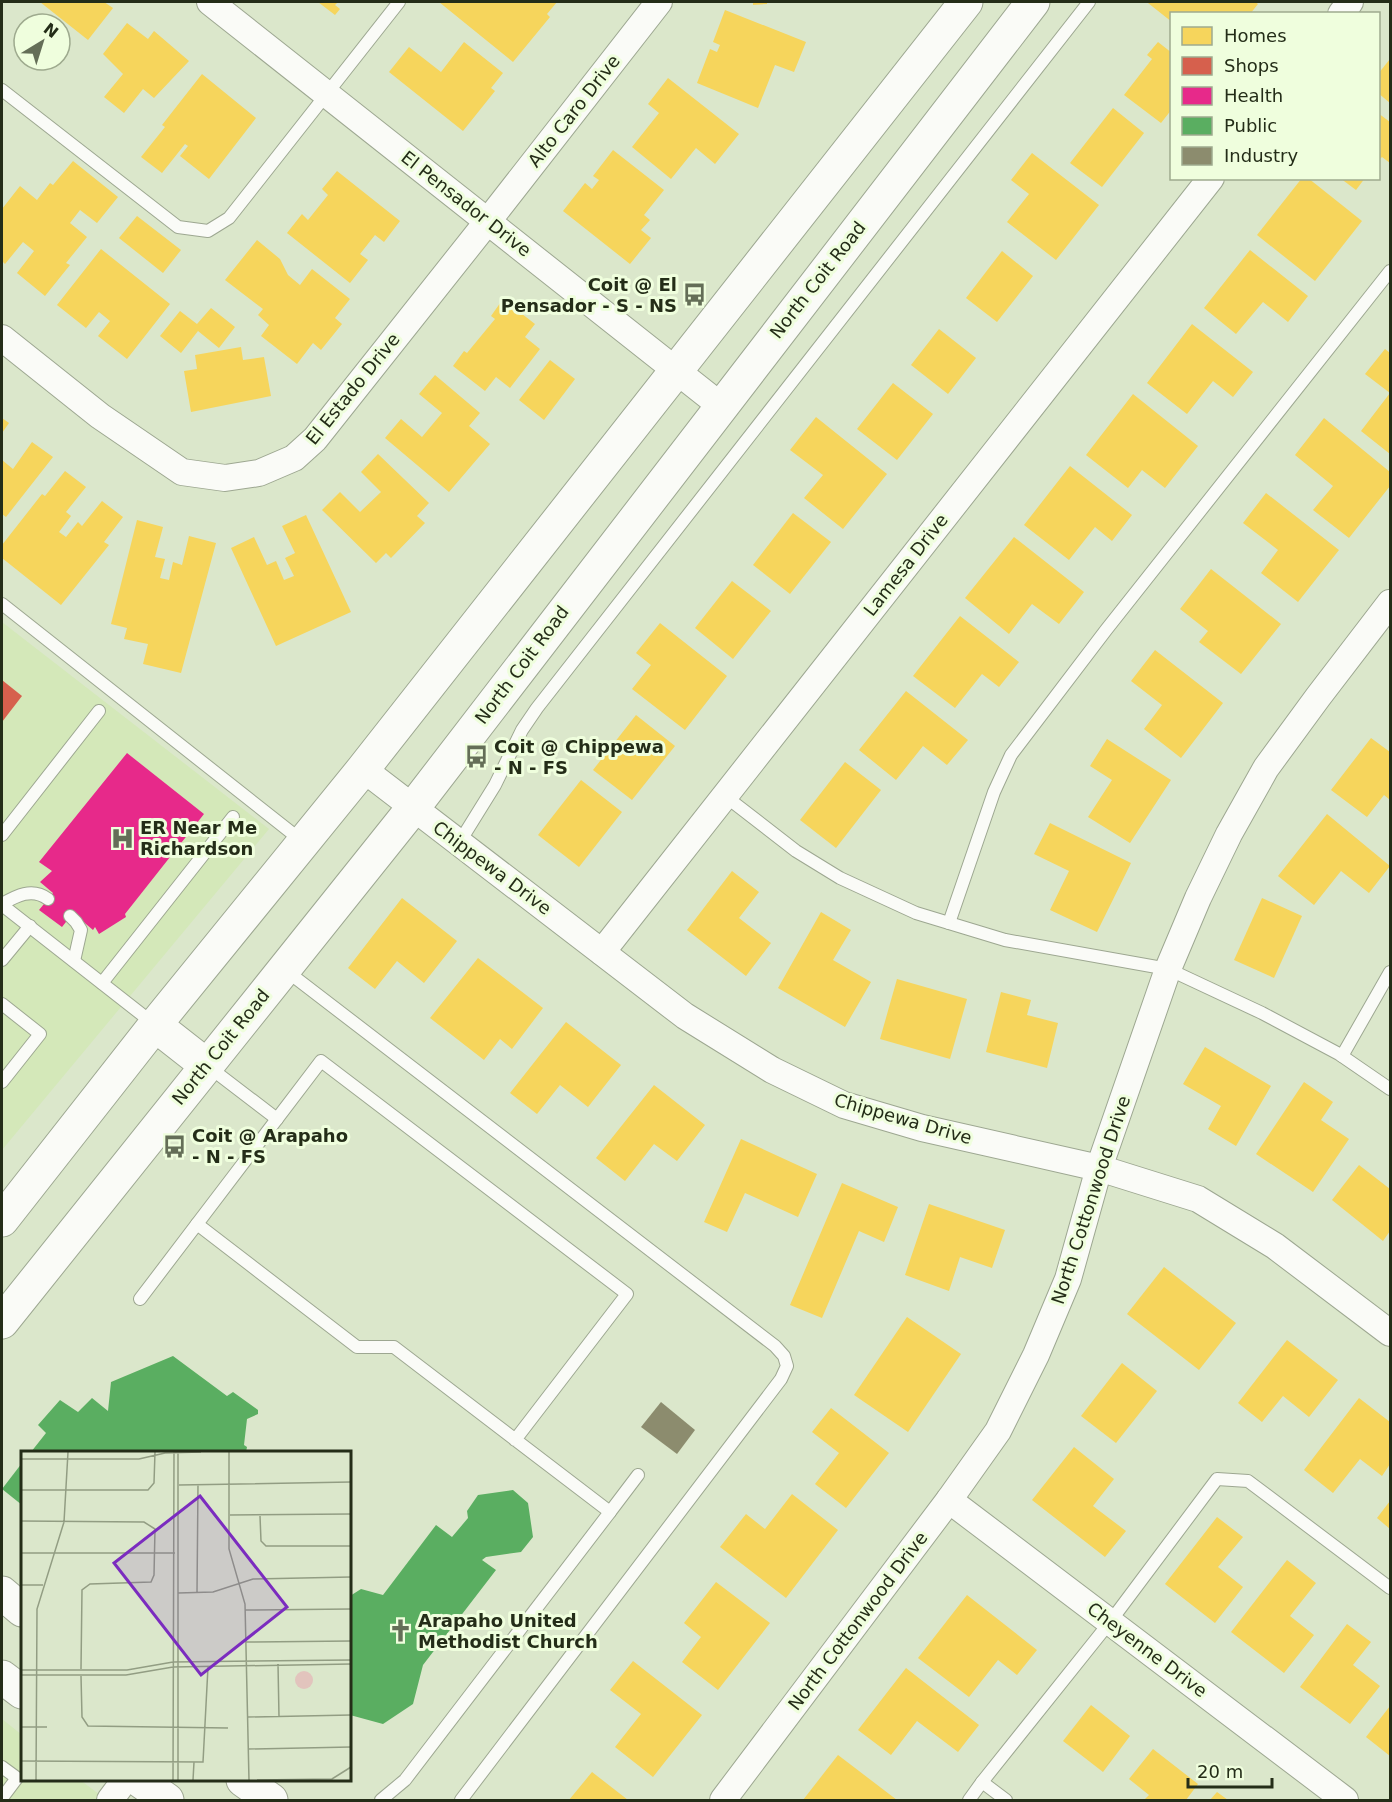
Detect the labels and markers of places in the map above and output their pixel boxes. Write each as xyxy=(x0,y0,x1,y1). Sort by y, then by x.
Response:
place label: Coit @ El Pensador - S - NS xyxy=(501,274,677,316)
bus stop icon: Coit @ El Pensador - S - NS xyxy=(682,282,708,308)
place label: Coit @ Chippewa - N - FS xyxy=(494,736,664,778)
bus stop icon: Coit @ Chippewa - N - FS xyxy=(463,744,489,770)
place label: ER Near Me Richardson xyxy=(140,817,257,859)
hospital icon: ER Near Me Richardson xyxy=(109,825,135,851)
place label: Coit @ Arapaho - N - FS xyxy=(192,1125,348,1167)
bus stop icon: Coit @ Arapaho - N - FS xyxy=(161,1133,187,1159)
place label: Arapaho United Methodist Church xyxy=(418,1610,598,1652)
church icon: Arapaho United Methodist Church xyxy=(387,1618,413,1644)

